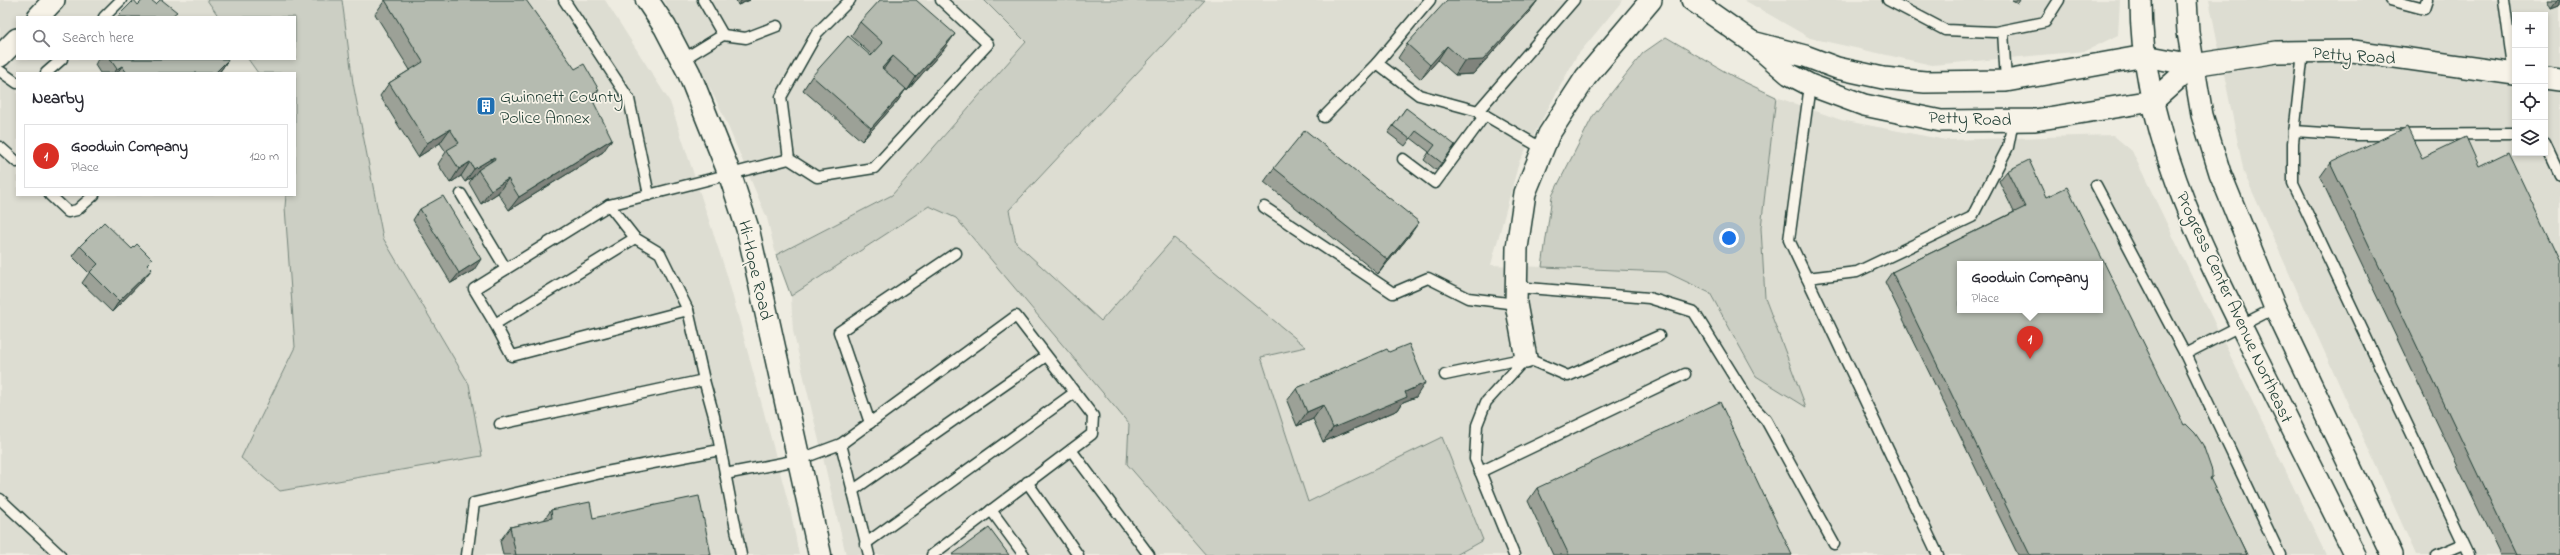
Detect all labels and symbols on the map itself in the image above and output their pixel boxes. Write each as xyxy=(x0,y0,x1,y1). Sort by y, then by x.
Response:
street label: Petty Road xyxy=(2311,41,2396,73)
place label: Gwinnett County Police Annex xyxy=(500,85,623,132)
building icon: Gwinnett County Police Annex xyxy=(475,95,497,117)
street label: Petty Road xyxy=(1928,106,2012,134)
street label: Progress Center Avenue Northeast xyxy=(2167,188,2298,428)
street label: Hi-Hope Road xyxy=(730,218,778,323)
your location xyxy=(1719,228,1739,248)
pin: 1 xyxy=(2017,326,2043,359)

